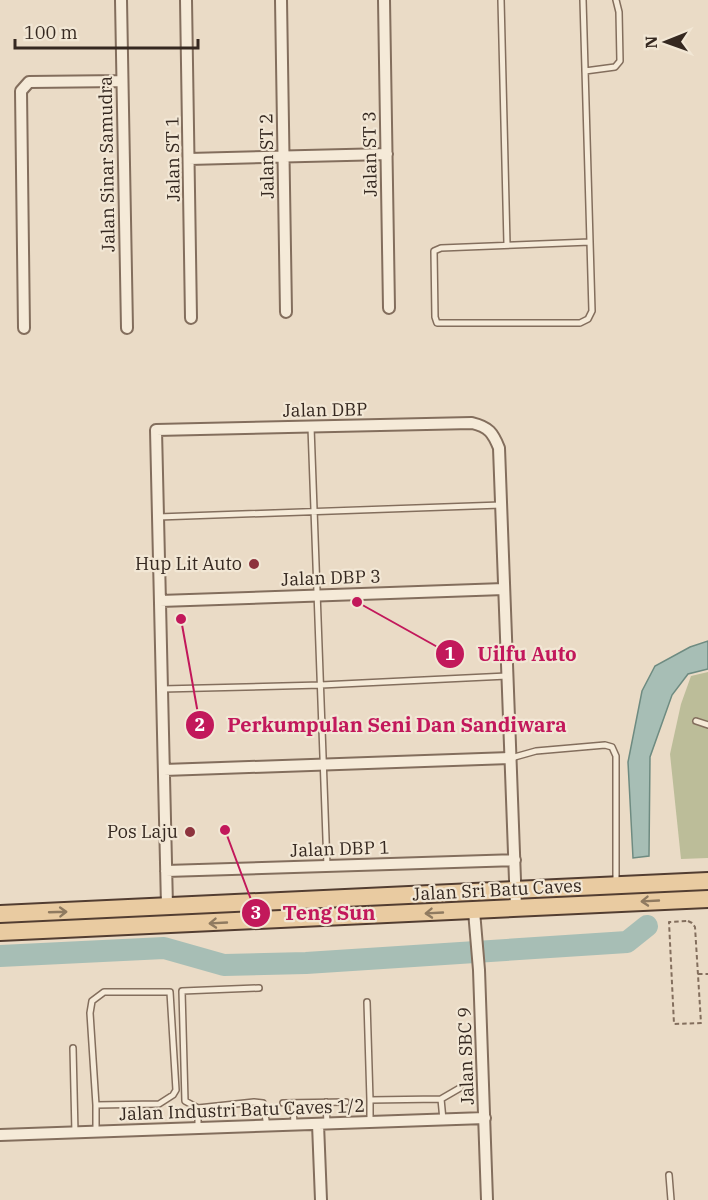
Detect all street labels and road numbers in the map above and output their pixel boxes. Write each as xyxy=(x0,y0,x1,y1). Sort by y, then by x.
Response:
street label: Jalan Sinar Samudra xyxy=(93,76,120,252)
street label: Jalan ST 3 xyxy=(357,111,382,197)
street label: Jalan ST 2 xyxy=(254,113,279,199)
street label: Jalan ST 1 xyxy=(160,116,185,202)
street label: Jalan DBP xyxy=(282,397,368,422)
street label: Jalan DBP 3 xyxy=(281,564,381,591)
street label: Jalan DBP 1 xyxy=(290,835,390,862)
street label: Jalan Sri Batu Caves xyxy=(412,874,582,905)
street label: Jalan SBC 9 xyxy=(452,1007,479,1105)
street label: Jalan Industri Batu Caves 1/2 xyxy=(119,1094,365,1125)

